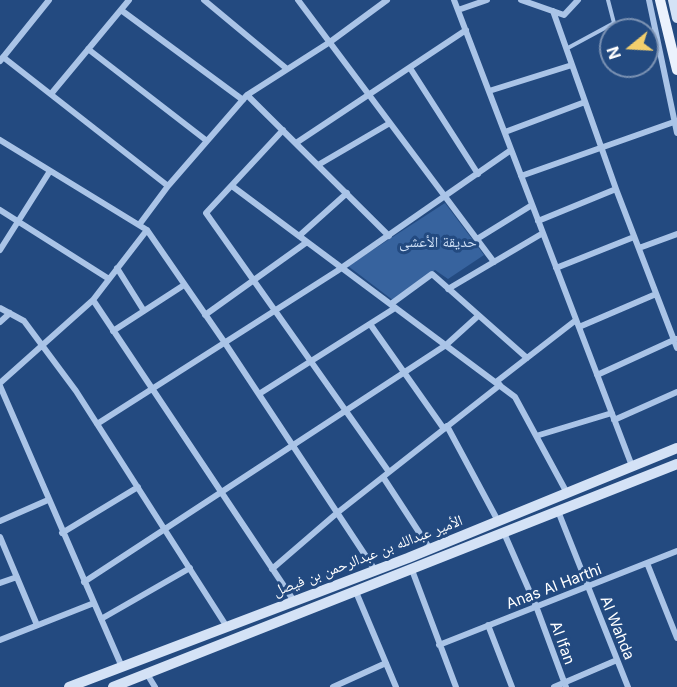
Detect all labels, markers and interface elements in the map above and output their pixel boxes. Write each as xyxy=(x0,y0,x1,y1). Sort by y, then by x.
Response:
north arrow xyxy=(599,18,659,78)
text: N xyxy=(602,44,625,62)
park label: حديقة الأعشى xyxy=(399,233,477,251)
street label: الأمير عبدالله بن عبدالرحمن بن فيصل xyxy=(271,512,465,600)
street label: Anas Al Harthi xyxy=(504,561,604,613)
street label: Al Wahda xyxy=(596,594,638,662)
street label: Al Ifan xyxy=(546,619,578,667)

